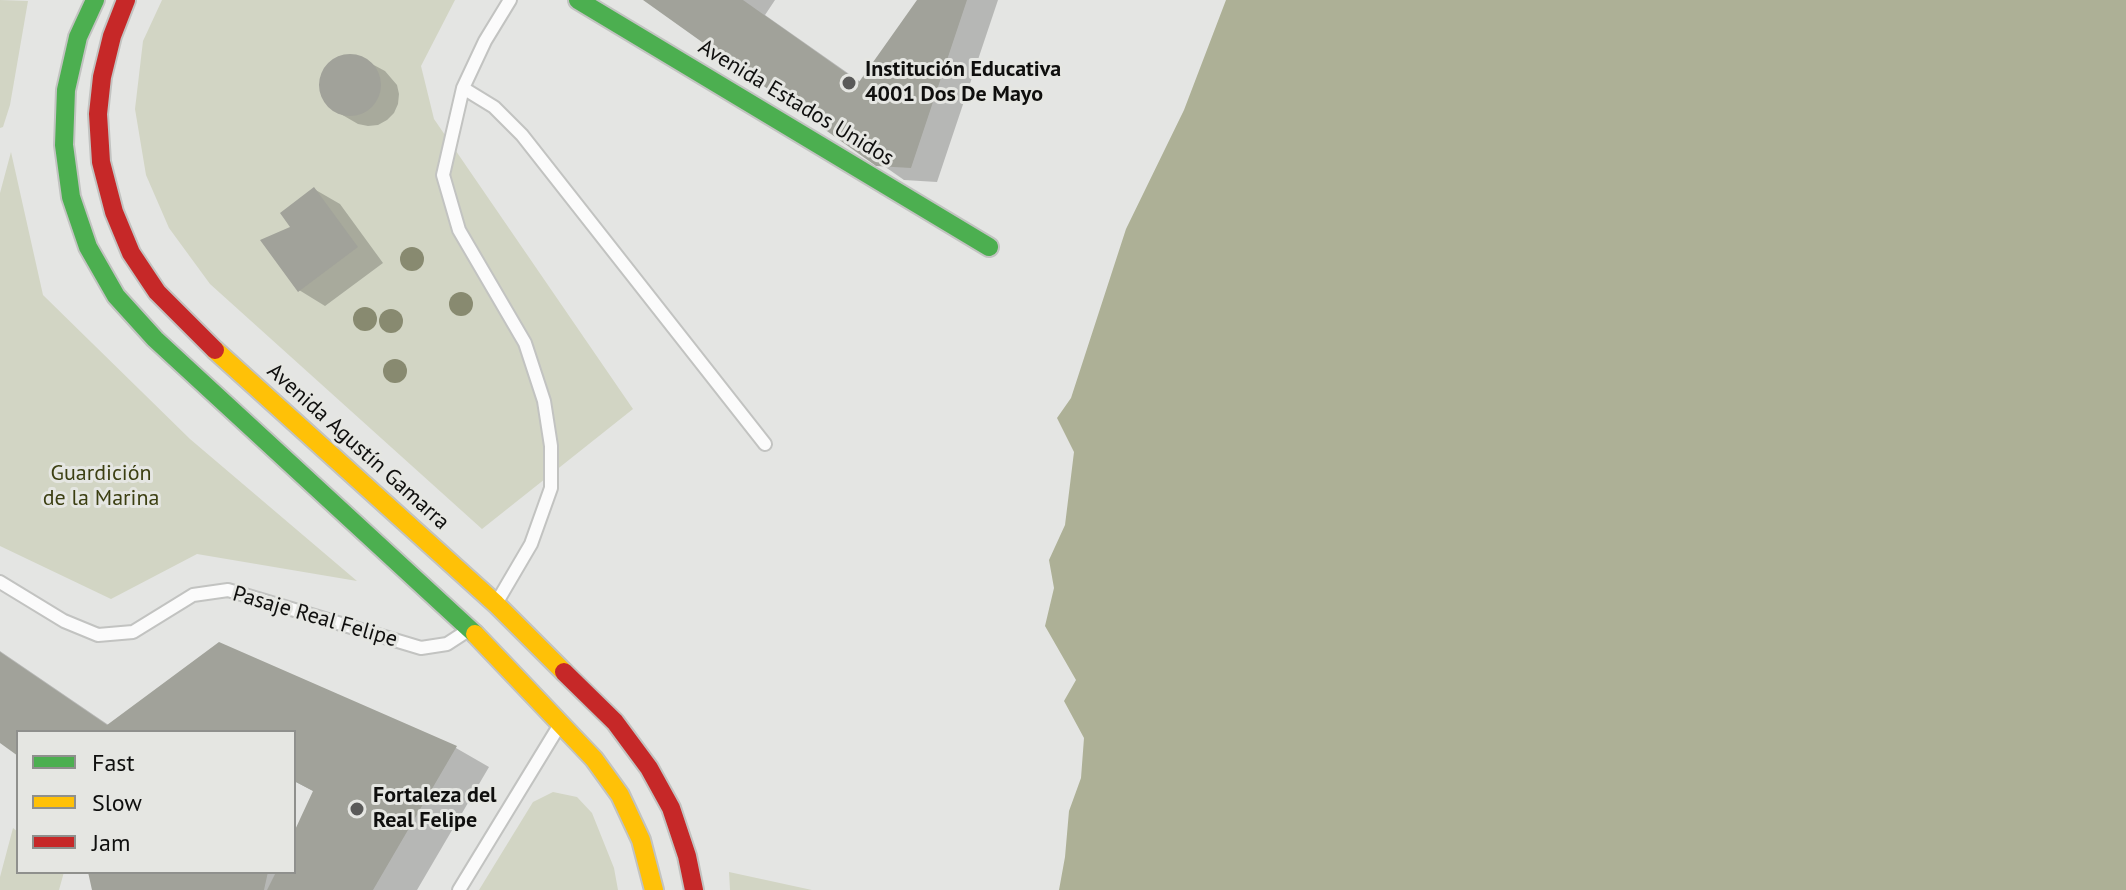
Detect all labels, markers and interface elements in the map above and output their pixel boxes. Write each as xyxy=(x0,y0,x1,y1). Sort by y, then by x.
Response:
street label: Avenida Estados Unidos xyxy=(693,34,899,172)
place label: Institución Educativa 4001 Dos De Mayo xyxy=(865,57,1061,108)
marker: Institución Educativa 4001 Dos De Mayo xyxy=(840,74,858,92)
street label: Avenida Agustín Gamarra xyxy=(261,358,455,536)
park label: Guardición de la Marina xyxy=(43,461,159,512)
street label: Pasaje Real Felipe xyxy=(230,581,400,653)
legend xyxy=(16,730,296,874)
text: Fast xyxy=(92,747,135,778)
place label: Fortaleza del Real Felipe xyxy=(373,783,497,834)
text: Slow xyxy=(92,787,142,818)
marker: Fortaleza del Real Felipe xyxy=(348,800,366,818)
text: Jam xyxy=(92,827,130,858)

